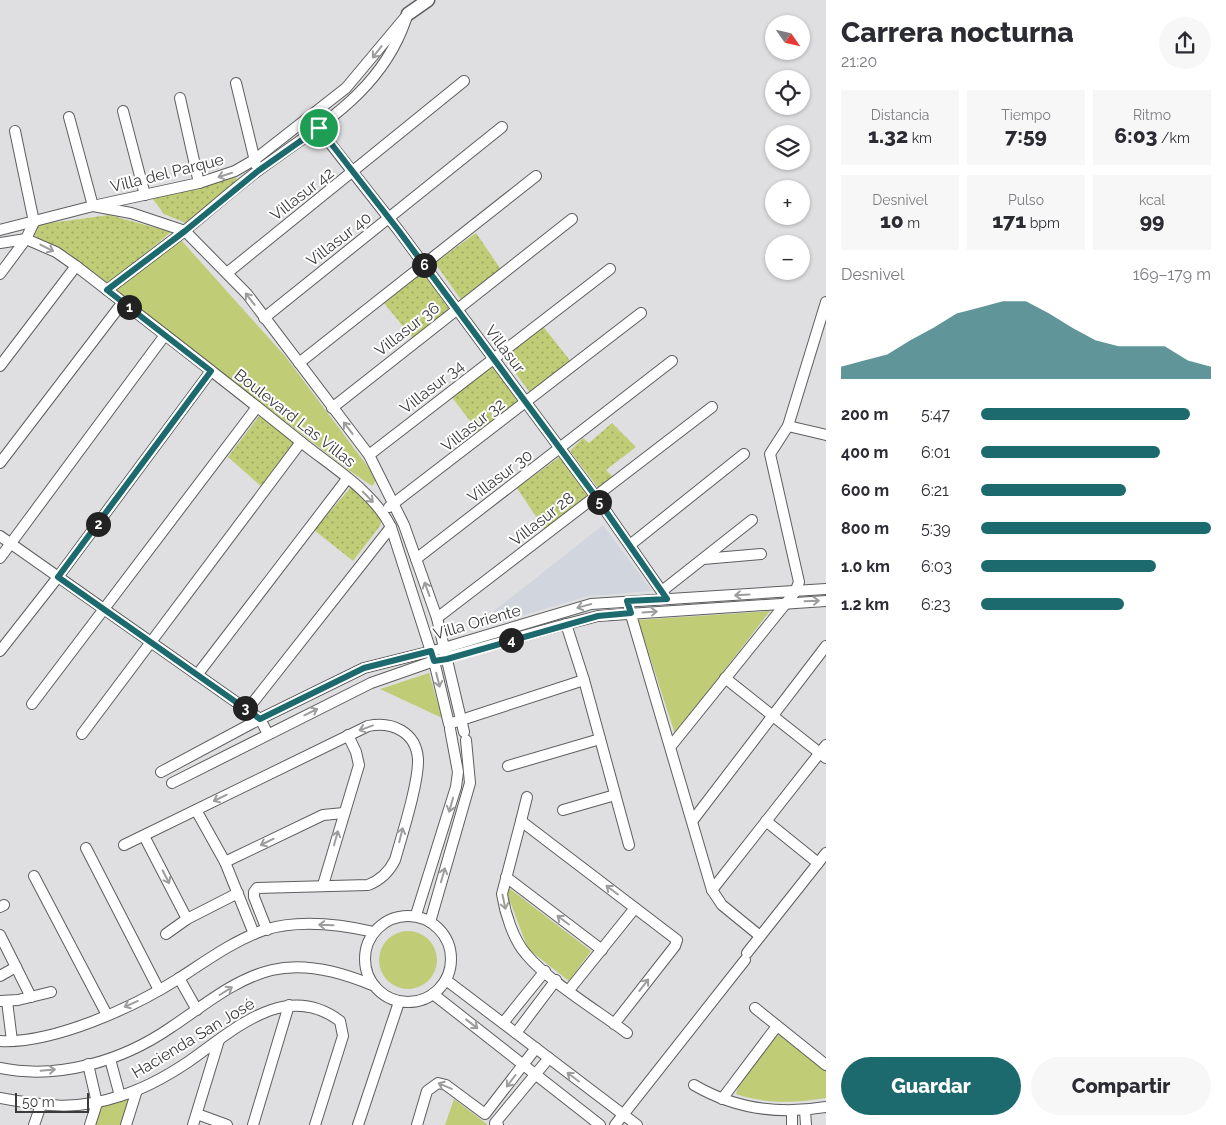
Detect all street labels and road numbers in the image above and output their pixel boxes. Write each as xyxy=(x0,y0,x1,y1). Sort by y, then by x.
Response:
street label: Villa del Parque xyxy=(108,150,226,196)
street label: Villasur 42 xyxy=(266,163,338,225)
street label: Villasur 40 xyxy=(303,208,375,270)
street label: Villasur 36 xyxy=(371,298,443,360)
street label: Villasur xyxy=(481,321,529,377)
street label: Villasur 34 xyxy=(396,356,468,418)
street label: Boulevard Las Villas xyxy=(231,365,360,471)
street label: Villasur 32 xyxy=(438,394,508,456)
street label: Villasur 30 xyxy=(464,445,536,507)
street label: Villasur 28 xyxy=(506,488,578,550)
street label: Villa Oriente xyxy=(431,600,523,644)
street label: Hacienda San José xyxy=(128,994,258,1082)

